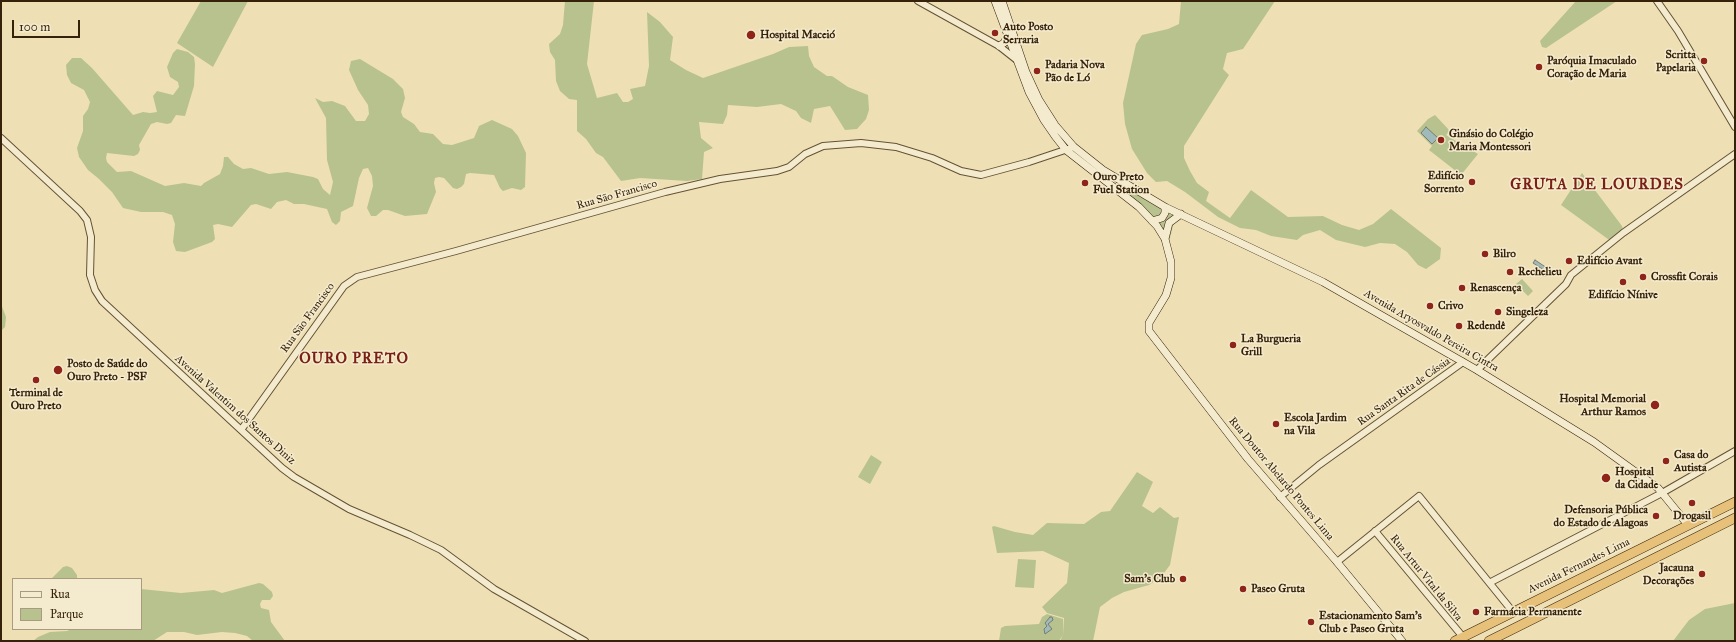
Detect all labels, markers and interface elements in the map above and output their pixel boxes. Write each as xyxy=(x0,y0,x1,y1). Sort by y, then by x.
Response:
scale bar xyxy=(14,12,82,38)
text: 100 m xyxy=(19,20,50,34)
place label: Auto Posto Serraria xyxy=(1003,20,1053,46)
place label: Hospital Maceió xyxy=(760,28,835,42)
marker: Auto Posto Serraria xyxy=(990,28,1000,38)
marker: Hospital Maceió xyxy=(745,29,757,41)
place label: Scritta Papelaria xyxy=(1656,48,1696,74)
place label: Paróquia Imaculado Coração de Maria xyxy=(1547,54,1636,80)
marker: Scritta Papelaria xyxy=(1699,56,1709,66)
place label: Padaria Nova Pão de Ló xyxy=(1045,58,1105,84)
marker: Paróquia Imaculado Coração de Maria xyxy=(1534,62,1544,72)
marker: Padaria Nova Pão de Ló xyxy=(1032,66,1042,76)
place label: Ginásio do Colégio Maria Montessori xyxy=(1449,127,1533,153)
marker: Ginásio do Colégio Maria Montessori xyxy=(1436,135,1446,145)
place label: Edifício Sorrento xyxy=(1424,169,1464,195)
place label: Ouro Preto Fuel Station xyxy=(1093,170,1149,196)
district label: GRUTA DE LOURDES xyxy=(1510,176,1684,194)
street label: Rua São Francisco xyxy=(575,177,659,213)
marker: Edifício Sorrento xyxy=(1467,177,1477,187)
marker: Ouro Preto Fuel Station xyxy=(1080,178,1090,188)
place label: Bilro xyxy=(1493,247,1516,261)
marker: Bilro xyxy=(1480,249,1490,259)
place label: Edifício Avant xyxy=(1577,254,1642,268)
marker: Edifício Avant xyxy=(1564,256,1574,266)
place label: Rechelieu xyxy=(1518,265,1562,279)
marker: Rechelieu xyxy=(1505,267,1515,277)
place label: Crossfit Corais xyxy=(1651,270,1718,284)
marker: Crossfit Corais xyxy=(1638,272,1648,282)
marker: Edifício Nínive xyxy=(1618,277,1628,287)
street label: Rua São Francisco xyxy=(278,281,338,355)
place label: Renascença xyxy=(1470,281,1521,295)
marker: Renascença xyxy=(1457,283,1467,293)
street label: Avenida Aryosvaldo Pereira Cintra xyxy=(1361,287,1501,375)
place label: Edifício Nínive xyxy=(1588,288,1658,302)
place label: Crivo xyxy=(1438,299,1463,313)
marker: Crivo xyxy=(1425,301,1435,311)
place label: Singeleza xyxy=(1506,305,1548,319)
marker: Singeleza xyxy=(1493,307,1503,317)
place label: Redendê xyxy=(1467,319,1505,333)
marker: Redendê xyxy=(1454,321,1464,331)
place label: La Burgueria Grill xyxy=(1241,332,1301,358)
marker: La Burgueria Grill xyxy=(1228,340,1238,350)
district label: OURO PRETO xyxy=(299,350,409,368)
street label: Avenida Valentim dos Santos Diniz xyxy=(172,352,298,468)
street label: Rua Santa Rita de Cássia xyxy=(1355,355,1453,429)
place label: Posto de Saúde do Ouro Preto - PSF xyxy=(67,357,147,383)
marker: Posto de Saúde do Ouro Preto - PSF xyxy=(52,364,64,376)
marker: Terminal de Ouro Preto xyxy=(31,375,41,385)
place label: Terminal de Ouro Preto xyxy=(9,386,63,412)
place label: Hospital Memorial Arthur Ramos xyxy=(1559,392,1646,418)
marker: Hospital Memorial Arthur Ramos xyxy=(1649,399,1661,411)
place label: Escola Jardim na Vila xyxy=(1284,411,1347,437)
street label: Rua Doutor Abelardo Pontes Lima xyxy=(1226,415,1336,543)
marker: Escola Jardim na Vila xyxy=(1271,419,1281,429)
place label: Casa do Autista xyxy=(1674,448,1708,474)
marker: Casa do Autista xyxy=(1661,456,1671,466)
place label: Hospital da Cidade xyxy=(1615,465,1658,491)
marker: Hospital da Cidade xyxy=(1600,472,1612,484)
marker: Drogasil xyxy=(1687,498,1697,508)
place label: Defensoria Pública do Estado de Alagoas xyxy=(1554,503,1648,529)
place label: Drogasil xyxy=(1673,509,1711,523)
marker: Defensoria Pública do Estado de Alagoas xyxy=(1651,511,1661,521)
street label: Rua Artur Vital da Silva xyxy=(1387,532,1465,624)
street label: Avenida Fernandes Lima xyxy=(1526,536,1632,596)
place label: Jacauna Decorações xyxy=(1643,561,1694,587)
marker: Jacauna Decorações xyxy=(1697,569,1707,579)
place label: Sam's Club xyxy=(1124,572,1175,586)
marker: Sam's Club xyxy=(1178,574,1188,584)
legend xyxy=(12,578,142,630)
place label: Paseo Gruta xyxy=(1251,582,1305,596)
marker: Paseo Gruta xyxy=(1238,584,1248,594)
text: Rua xyxy=(50,587,70,601)
place label: Farmácia Permanente xyxy=(1484,605,1582,619)
text: Parque xyxy=(50,607,83,621)
marker: Farmácia Permanente xyxy=(1471,607,1481,617)
place label: Estacionamento Sam's Club e Paseo Gruta xyxy=(1319,609,1422,635)
marker: Estacionamento Sam's Club e Paseo Gruta xyxy=(1306,617,1316,627)

